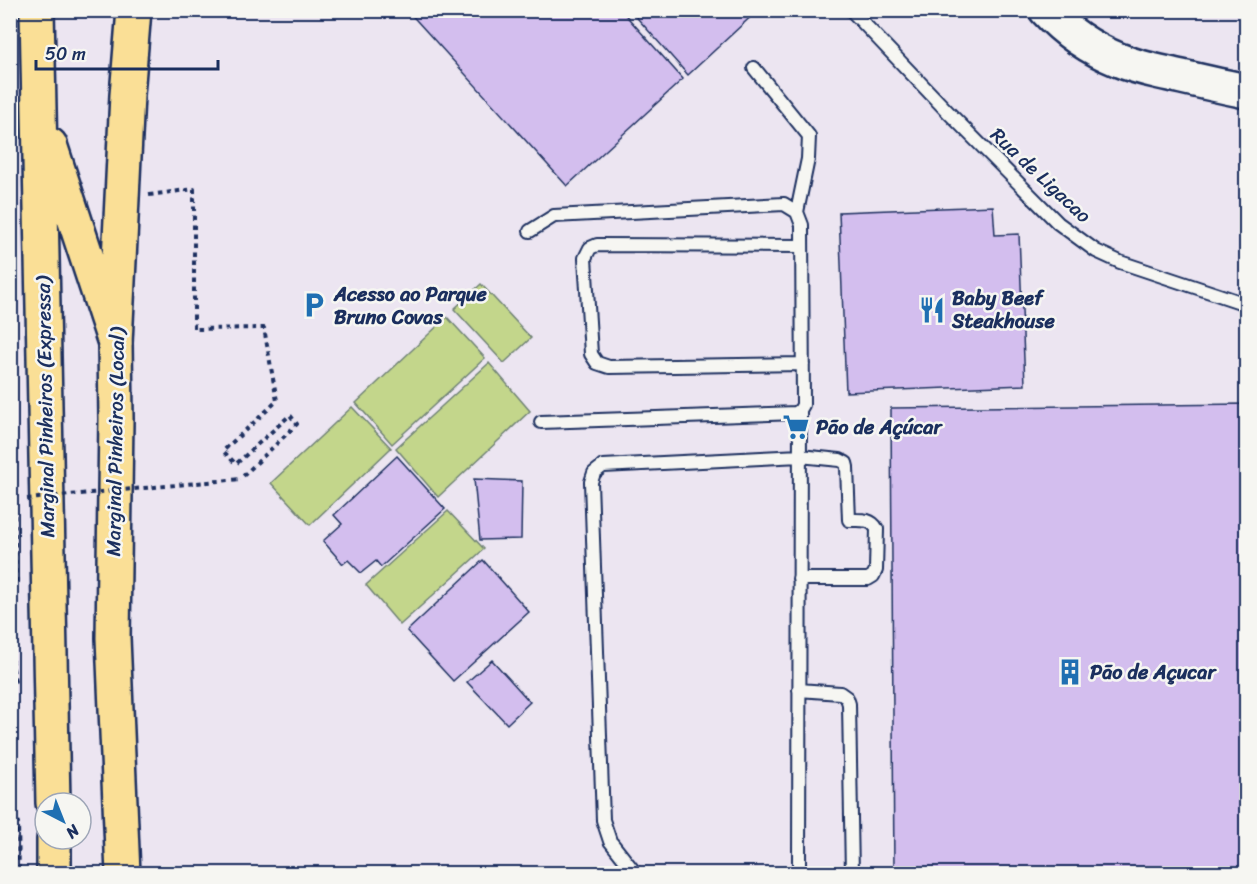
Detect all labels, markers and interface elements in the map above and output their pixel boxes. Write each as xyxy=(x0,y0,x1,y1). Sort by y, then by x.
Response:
scale bar xyxy=(36,33,218,71)
text: 50 m xyxy=(45,38,86,70)
street label: Rua de Ligacao xyxy=(982,119,1100,232)
street label: Marginal Pinheiros (Expressa) xyxy=(26,275,65,538)
place label: Acesso ao Parque Bruno Covas xyxy=(333,277,487,335)
place label: Baby Beef Steakhouse xyxy=(951,281,1056,339)
parking icon: Acesso ao Parque Bruno Covas xyxy=(299,290,329,320)
restaurant icon: Baby Beef Steakhouse xyxy=(917,295,947,325)
street label: Marginal Pinheiros (Local) xyxy=(96,326,135,557)
place label: Pão de Açúcar xyxy=(816,410,943,445)
supermarket icon: Pão de Açúcar xyxy=(781,412,811,442)
place label: Pão de Açucar xyxy=(1090,655,1217,690)
building icon: Pão de Açucar xyxy=(1055,657,1085,687)
north arrow xyxy=(33,791,93,851)
text: N xyxy=(58,817,87,847)

